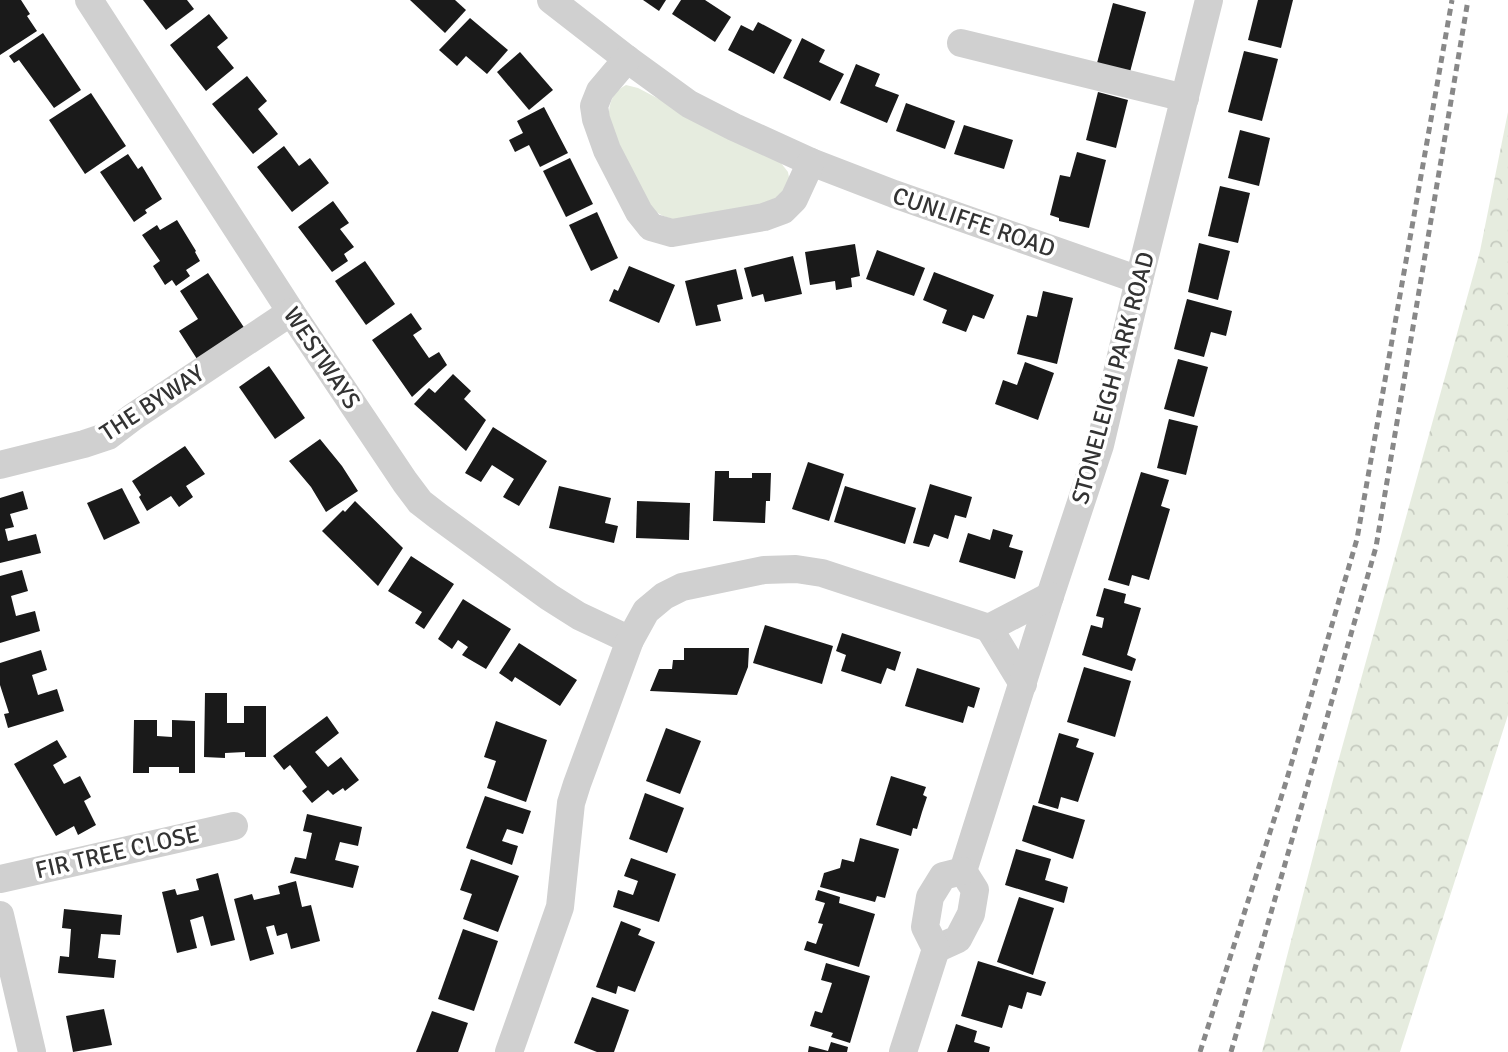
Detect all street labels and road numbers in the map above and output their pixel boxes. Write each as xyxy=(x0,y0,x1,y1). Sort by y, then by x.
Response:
street label: CUNLIFFE ROAD xyxy=(889,180,1059,264)
street label: STONELEIGH PARK ROAD xyxy=(1065,249,1161,507)
street label: WESTWAYS xyxy=(277,301,367,415)
street label: THE BYWAY xyxy=(94,358,210,448)
street label: FIR TREE CLOSE xyxy=(32,819,202,885)

